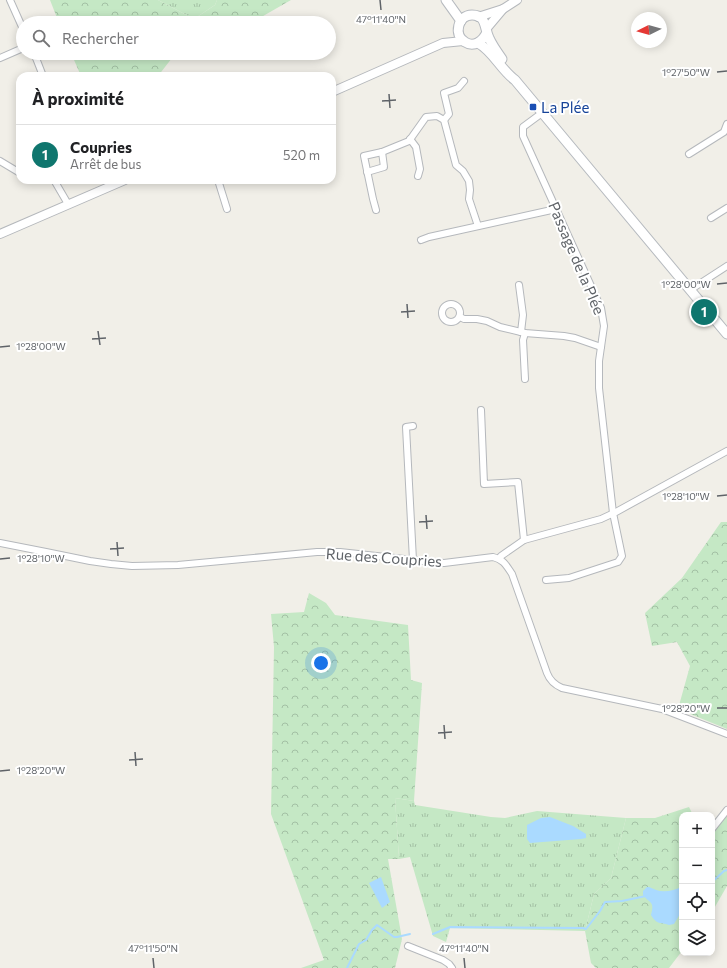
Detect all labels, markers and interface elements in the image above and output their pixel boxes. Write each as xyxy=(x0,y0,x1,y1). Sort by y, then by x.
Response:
north arrow xyxy=(631,12,667,48)
text: 47°11'40"N xyxy=(356,13,406,25)
search box xyxy=(16,16,336,60)
icon: search xyxy=(30,27,52,49)
text: Rechercher xyxy=(62,29,139,47)
text: 1°27'50"W xyxy=(662,66,710,78)
text: À proximité xyxy=(32,88,124,109)
place label: La Plée xyxy=(541,98,589,116)
marker: La Plée xyxy=(528,102,538,112)
text: Coupries xyxy=(70,138,132,156)
text: 1 xyxy=(42,147,48,163)
text: 520 m xyxy=(283,147,320,163)
text: Arrêt de bus xyxy=(70,156,141,172)
street label: Passage de la Plée xyxy=(545,199,609,317)
text: 1°28'00"W xyxy=(661,278,711,290)
pin: 1 xyxy=(691,297,717,327)
text: 1°28'00"W xyxy=(16,340,66,352)
text: 1°28'10"W xyxy=(662,490,710,502)
street label: Rue des Coupries xyxy=(325,544,443,570)
text: 1°28'10"W xyxy=(17,552,65,564)
your location xyxy=(311,653,331,673)
text: 1°28'20"W xyxy=(662,702,710,714)
text: 1°28'20"W xyxy=(17,764,65,776)
map controls xyxy=(679,812,715,956)
button: + xyxy=(679,812,715,848)
button: − xyxy=(679,848,715,884)
button: locate xyxy=(679,884,715,920)
button: layers xyxy=(679,920,715,956)
text: 47°11'50"N xyxy=(128,942,178,954)
text: 47°11'40"N xyxy=(439,942,489,954)

